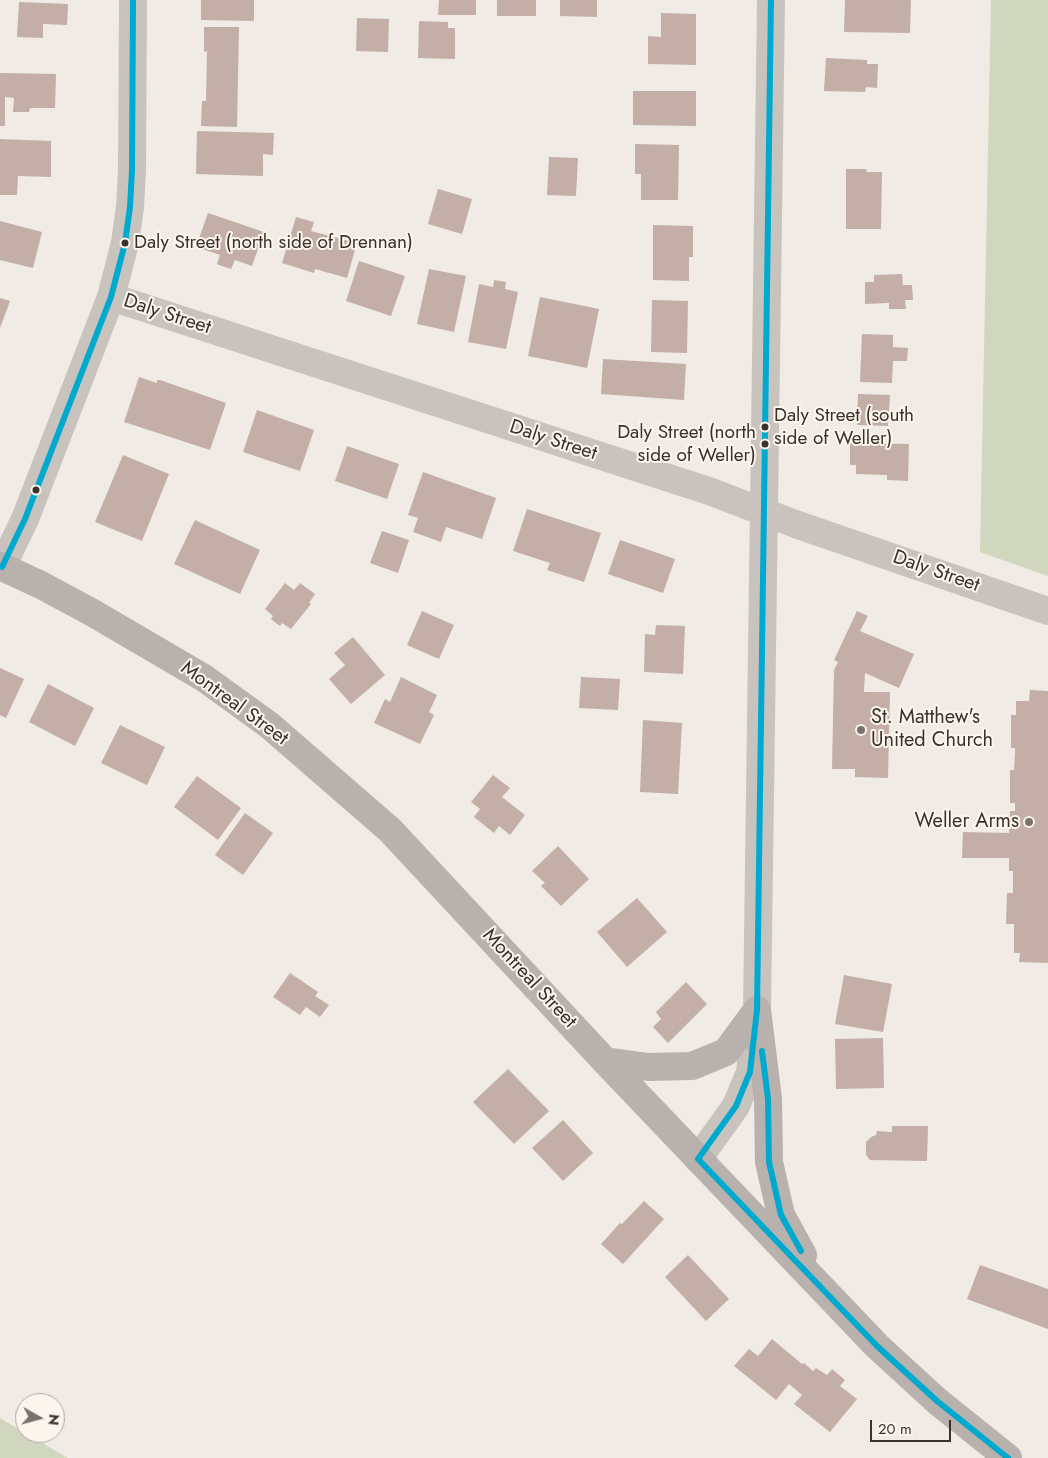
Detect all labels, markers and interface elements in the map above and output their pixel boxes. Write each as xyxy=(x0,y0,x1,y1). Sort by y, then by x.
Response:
place label: Daly Street (north side of Drennan) xyxy=(134,232,413,254)
marker: Daly Street (north side of Drennan) xyxy=(120,238,130,248)
street label: Daly Street xyxy=(120,290,214,340)
place label: Daly Street (south side of Weller) xyxy=(774,405,914,449)
street label: Daly Street xyxy=(506,416,600,466)
place label: Daly Street (north side of Weller) xyxy=(617,422,756,466)
marker: Daly Street (south side of Weller) xyxy=(760,422,770,432)
marker: Daly Street (north side of Weller) xyxy=(760,439,770,449)
unlabelled marker xyxy=(31,485,41,495)
street label: Daly Street xyxy=(889,546,983,598)
street label: Montreal Street xyxy=(175,657,293,751)
place label: St. Matthew's United Church xyxy=(871,706,993,753)
marker: St. Matthew's United Church xyxy=(855,724,867,736)
place label: Weller Arms xyxy=(914,810,1019,834)
marker: Weller Arms xyxy=(1023,816,1035,828)
street label: Montreal Street xyxy=(477,924,581,1034)
north arrow xyxy=(15,1393,65,1443)
scale bar xyxy=(873,1410,954,1442)
text: N xyxy=(43,1413,64,1426)
text: 20 m xyxy=(878,1418,912,1440)

